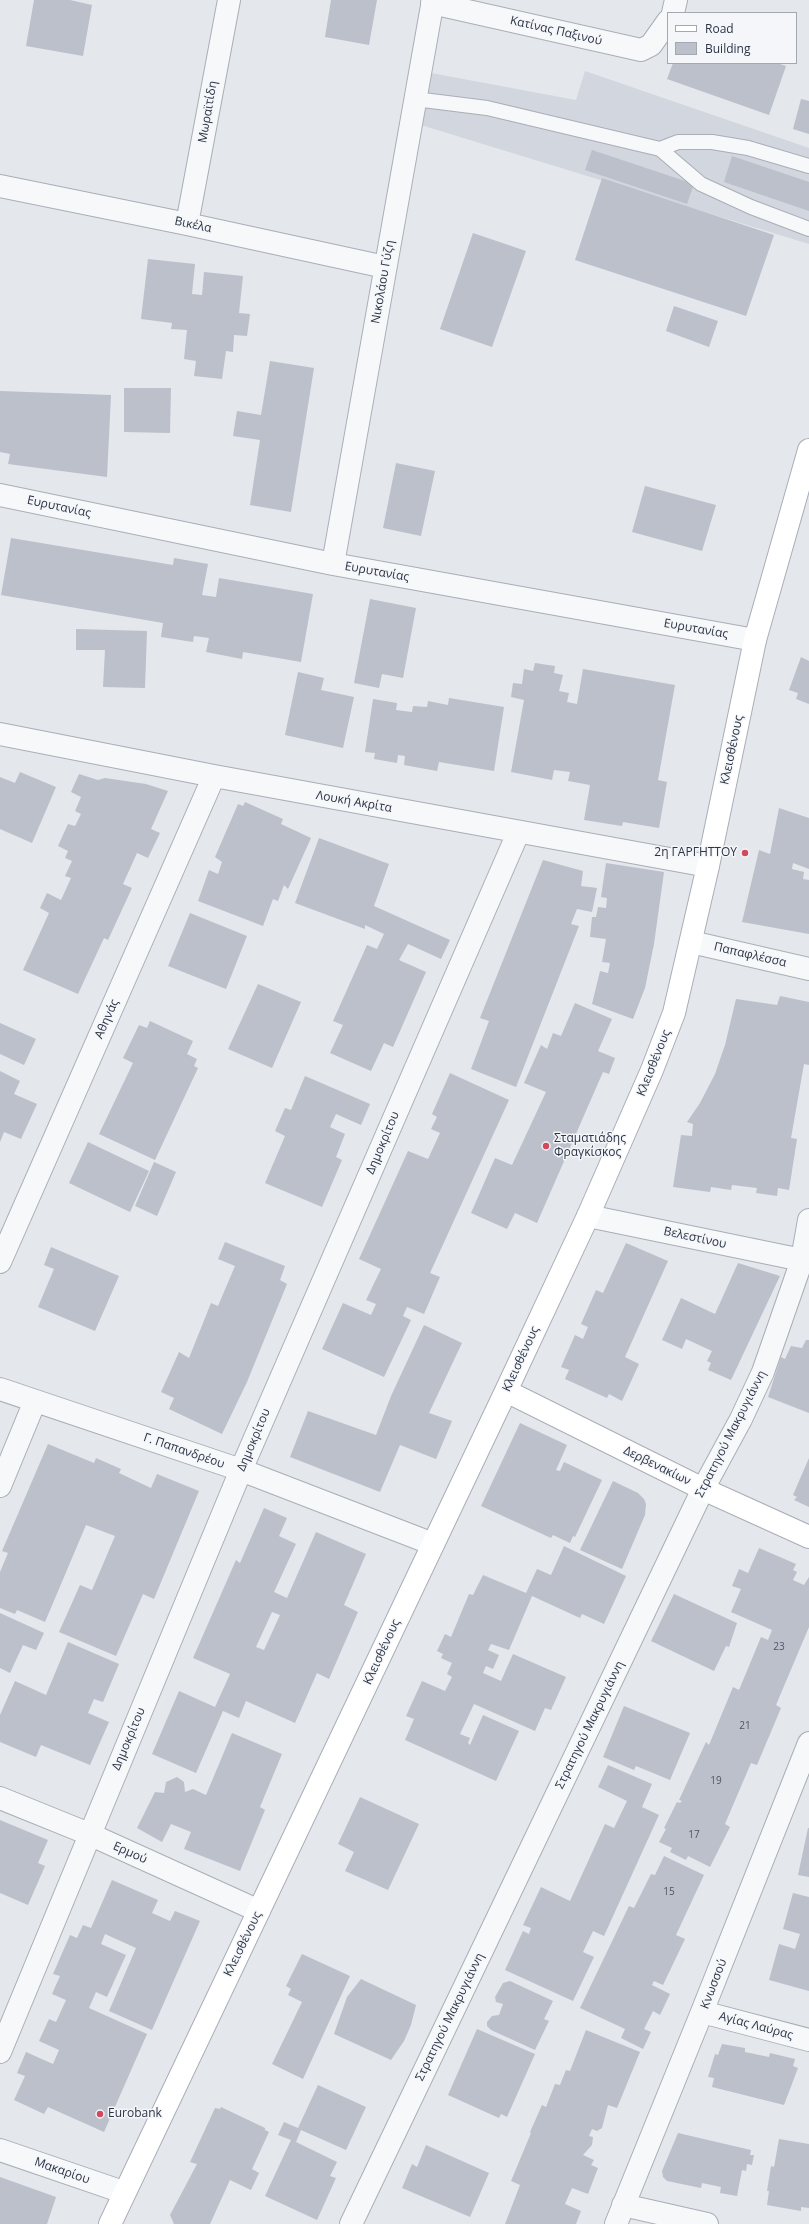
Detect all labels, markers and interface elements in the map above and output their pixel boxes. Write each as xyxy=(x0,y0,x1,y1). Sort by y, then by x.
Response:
legend xyxy=(667,12,797,64)
street label: Κατίνας Παξινού xyxy=(509,13,603,49)
text: Road xyxy=(705,20,734,37)
text: Building xyxy=(705,40,750,57)
street label: Μωραϊτίδη xyxy=(195,80,221,144)
street label: Βικέλα xyxy=(173,214,213,236)
street label: Νικολάου Γύζη xyxy=(369,239,397,325)
street label: Ευρυτανίας xyxy=(26,493,92,521)
street label: Ευρυτανίας xyxy=(344,559,410,585)
street label: Ευρυτανίας xyxy=(663,616,729,642)
street label: Κλεισθένους xyxy=(718,714,746,786)
street label: Λουκή Ακρίτα xyxy=(315,788,393,816)
place label: 2η ΓΑΡΓΗΤΤΟΥ xyxy=(654,846,737,860)
marker: 2η ΓΑΡΓΗΤΤΟΥ xyxy=(740,848,750,858)
street label: Παπαφλέσσα xyxy=(712,940,788,970)
street label: Αθηνάς xyxy=(92,997,122,1041)
street label: Κλεισθένους xyxy=(634,1028,674,1098)
street label: Δημοκρίτου xyxy=(363,1109,403,1177)
place label: Σταματιάδης Φραγκίσκος xyxy=(554,1132,626,1160)
marker: Σταματιάδης Φραγκίσκος xyxy=(541,1141,551,1151)
street label: Βελεστίνου xyxy=(662,1224,728,1252)
street label: Κλεισθένους xyxy=(500,1324,542,1394)
street label: Στρατηγού Μακρυγιάννη xyxy=(693,1368,769,1500)
street label: Δημοκρίτου xyxy=(234,1406,274,1474)
street label: Γ. Παπανδρέου xyxy=(142,1430,226,1472)
street label: Δερβενακίων xyxy=(621,1444,693,1488)
street label: Κλεισθένους xyxy=(361,1617,403,1687)
house number: 23 xyxy=(773,1641,785,1653)
street label: Στρατηγού Μακρυγιάννη xyxy=(553,1659,627,1791)
street label: Δημοκρίτου xyxy=(109,1705,149,1773)
house number: 21 xyxy=(739,1720,751,1732)
house number: 19 xyxy=(710,1775,722,1787)
house number: 17 xyxy=(688,1829,700,1841)
street label: Ερμού xyxy=(111,1839,149,1867)
house number: 15 xyxy=(663,1886,675,1898)
street label: Κλεισθένους xyxy=(221,1909,265,1979)
street label: Στρατηγού Μακρυγιάννη xyxy=(413,1951,487,2083)
street label: Κνωσσού xyxy=(698,1957,730,2011)
street label: Αγίας Λαύρας xyxy=(717,2009,795,2043)
place label: Eurobank xyxy=(108,2107,162,2121)
marker: Eurobank xyxy=(95,2109,105,2119)
street label: Μακαρίου xyxy=(32,2155,92,2187)

